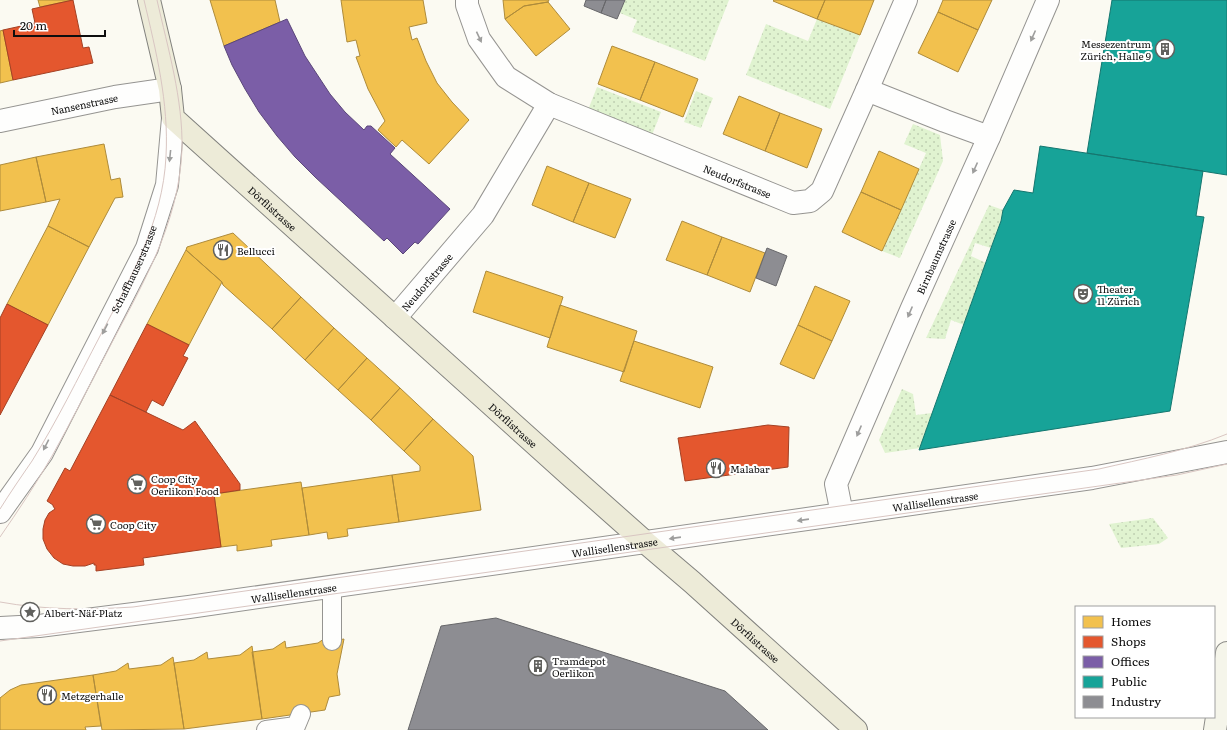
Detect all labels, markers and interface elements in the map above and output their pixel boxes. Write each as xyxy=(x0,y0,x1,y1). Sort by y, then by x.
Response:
scale bar xyxy=(14,12,105,38)
text: 20 m xyxy=(20,16,47,34)
one-way arrow xyxy=(1030,30,1036,42)
one-way arrow xyxy=(476,31,482,42)
place label: Messezentrum Zürich, Halle 9 xyxy=(1081,36,1151,63)
building icon: Messezentrum Zürich, Halle 9 xyxy=(1154,38,1176,60)
street label: Nansenstrasse xyxy=(49,89,119,118)
one-way arrow xyxy=(166,150,173,162)
street label: Neudorfstrasse xyxy=(701,160,774,201)
one-way arrow xyxy=(972,162,978,173)
street label: Dörflistrasse xyxy=(245,182,300,234)
street label: Birnbaumstrasse xyxy=(912,216,959,296)
street label: Schaffhauserstrasse xyxy=(106,223,159,315)
restaurant icon: Bellucci xyxy=(212,239,234,261)
place label: Bellucci xyxy=(237,243,275,258)
street label: Neudorfstrasse xyxy=(397,249,455,314)
place label: Theater 11 Zürich xyxy=(1097,281,1140,308)
theatre icon: Theater 11 Zürich xyxy=(1072,283,1094,305)
one-way arrow xyxy=(907,306,913,317)
one-way arrow xyxy=(102,323,109,335)
street label: Dörflistrasse xyxy=(486,399,541,451)
one-way arrow xyxy=(856,426,862,437)
one-way arrow xyxy=(43,439,49,450)
restaurant icon: Malabar xyxy=(705,457,727,479)
place label: Malabar xyxy=(730,461,770,476)
place label: Coop City Oerlikon Food xyxy=(151,471,219,498)
supermarket icon: Coop City Oerlikon Food xyxy=(126,473,148,495)
street label: Wallisellenstrasse xyxy=(891,487,979,514)
supermarket icon: Coop City xyxy=(85,513,107,535)
place label: Coop City xyxy=(110,517,157,532)
one-way arrow xyxy=(797,517,809,523)
street label: Wallisellenstrasse xyxy=(571,533,658,560)
one-way arrow xyxy=(669,535,681,541)
street label: Wallisellenstrasse xyxy=(250,579,338,606)
place icon: Albert-Näf-Platz xyxy=(19,601,41,623)
place label: Albert-Näf-Platz xyxy=(44,605,122,620)
legend xyxy=(1075,606,1215,718)
text: Homes xyxy=(1111,612,1151,630)
street label: Dörflistrasse xyxy=(728,614,784,666)
text: Shops xyxy=(1111,632,1146,650)
text: Offices xyxy=(1111,652,1150,670)
place label: Tramdepot Oerlikon xyxy=(552,653,606,680)
building icon: Tramdepot Oerlikon xyxy=(527,655,549,677)
text: Public xyxy=(1111,672,1147,690)
restaurant icon: Metzgerhalle xyxy=(36,684,58,706)
place label: Metzgerhalle xyxy=(61,688,124,703)
text: Industry xyxy=(1111,692,1161,710)

